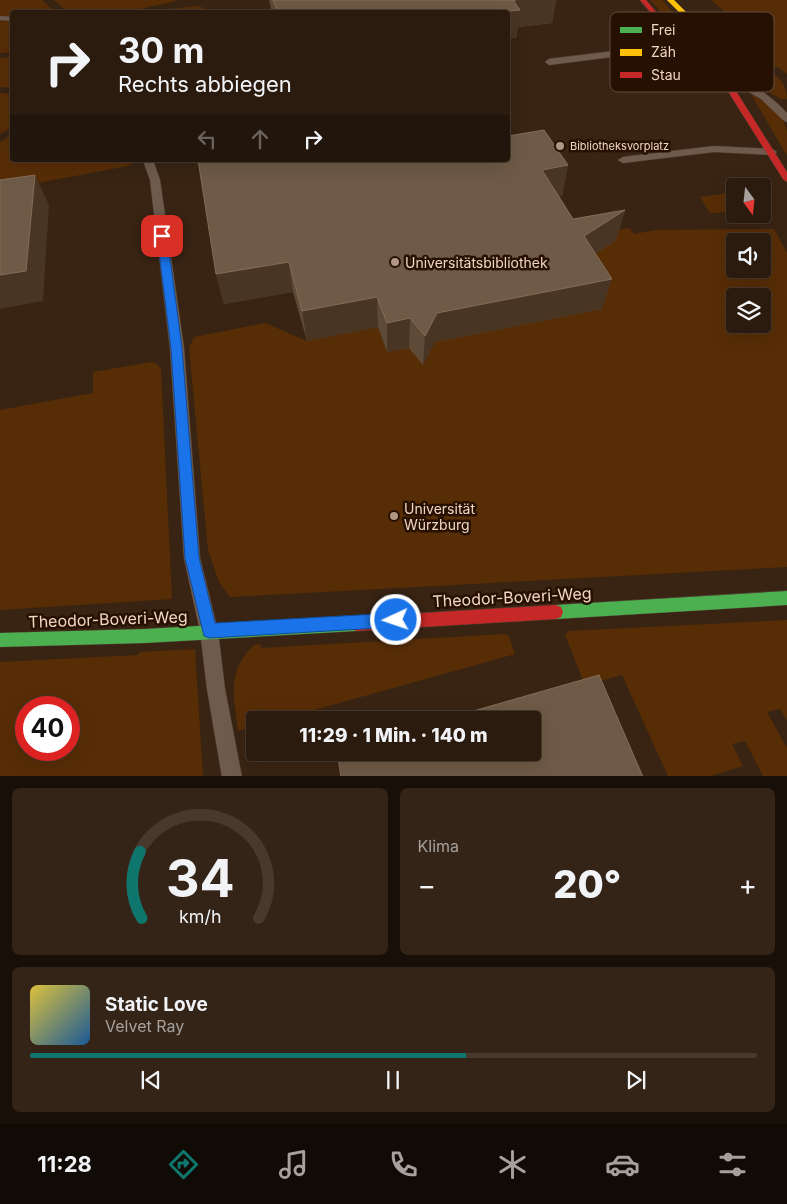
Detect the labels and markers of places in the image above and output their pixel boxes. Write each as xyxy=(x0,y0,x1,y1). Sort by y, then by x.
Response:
place label: Bibliotheksvorplatz xyxy=(570,139,669,153)
marker: Bibliotheksvorplatz xyxy=(554,140,566,152)
pin xyxy=(141,215,183,257)
place label: Universitätsbibliothek xyxy=(405,254,548,271)
marker: Universitätsbibliothek xyxy=(389,256,401,268)
place label: Universität Würzburg xyxy=(404,500,475,533)
marker: Universität Würzburg xyxy=(388,510,400,522)

